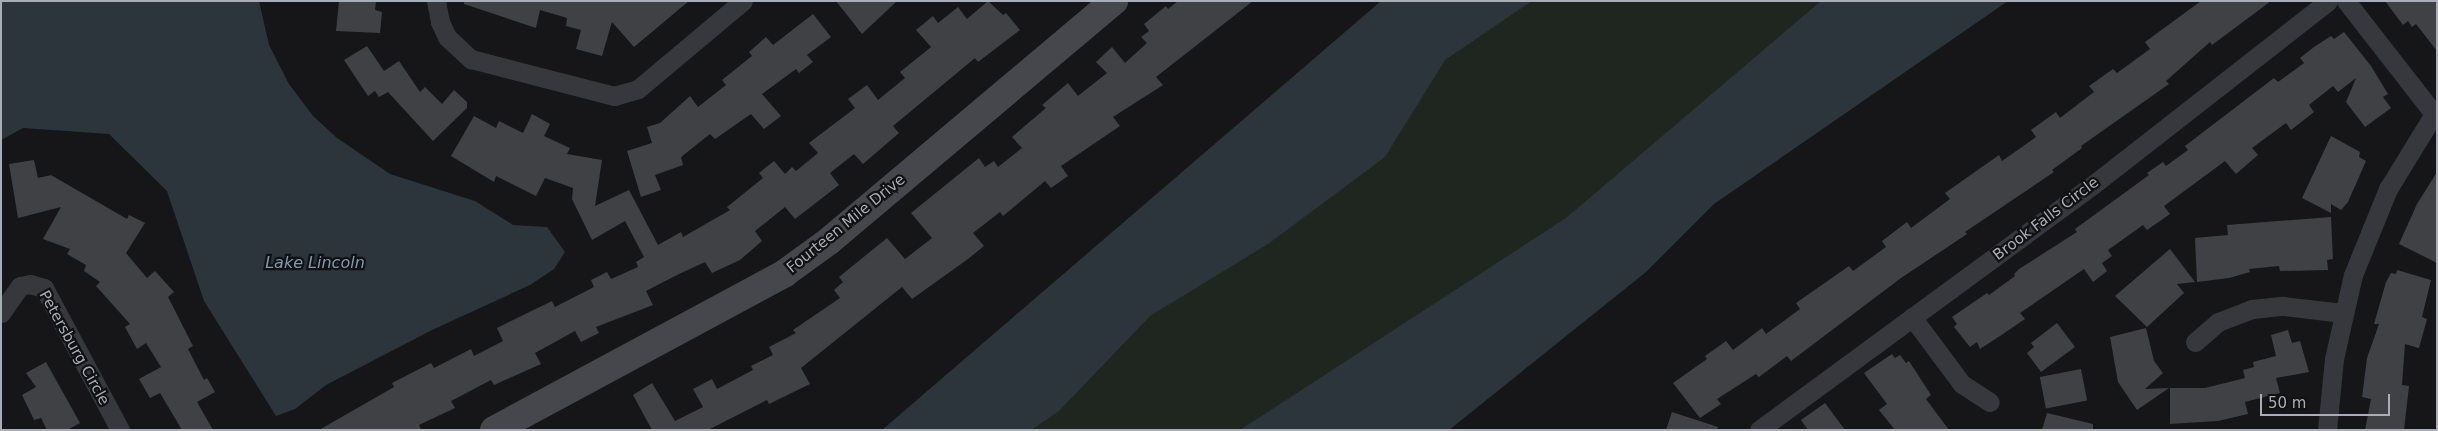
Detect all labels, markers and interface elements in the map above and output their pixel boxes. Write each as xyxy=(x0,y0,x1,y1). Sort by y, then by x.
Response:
street label: Fourteen Mile Drive xyxy=(783,171,909,277)
street label: Brook Falls Circle xyxy=(1990,173,2102,265)
water label: Lake Lincoln xyxy=(265,253,365,273)
street label: Petersburg Circle xyxy=(35,288,113,408)
scale bar xyxy=(2263,384,2393,416)
text: 50 m xyxy=(2268,394,2306,412)

